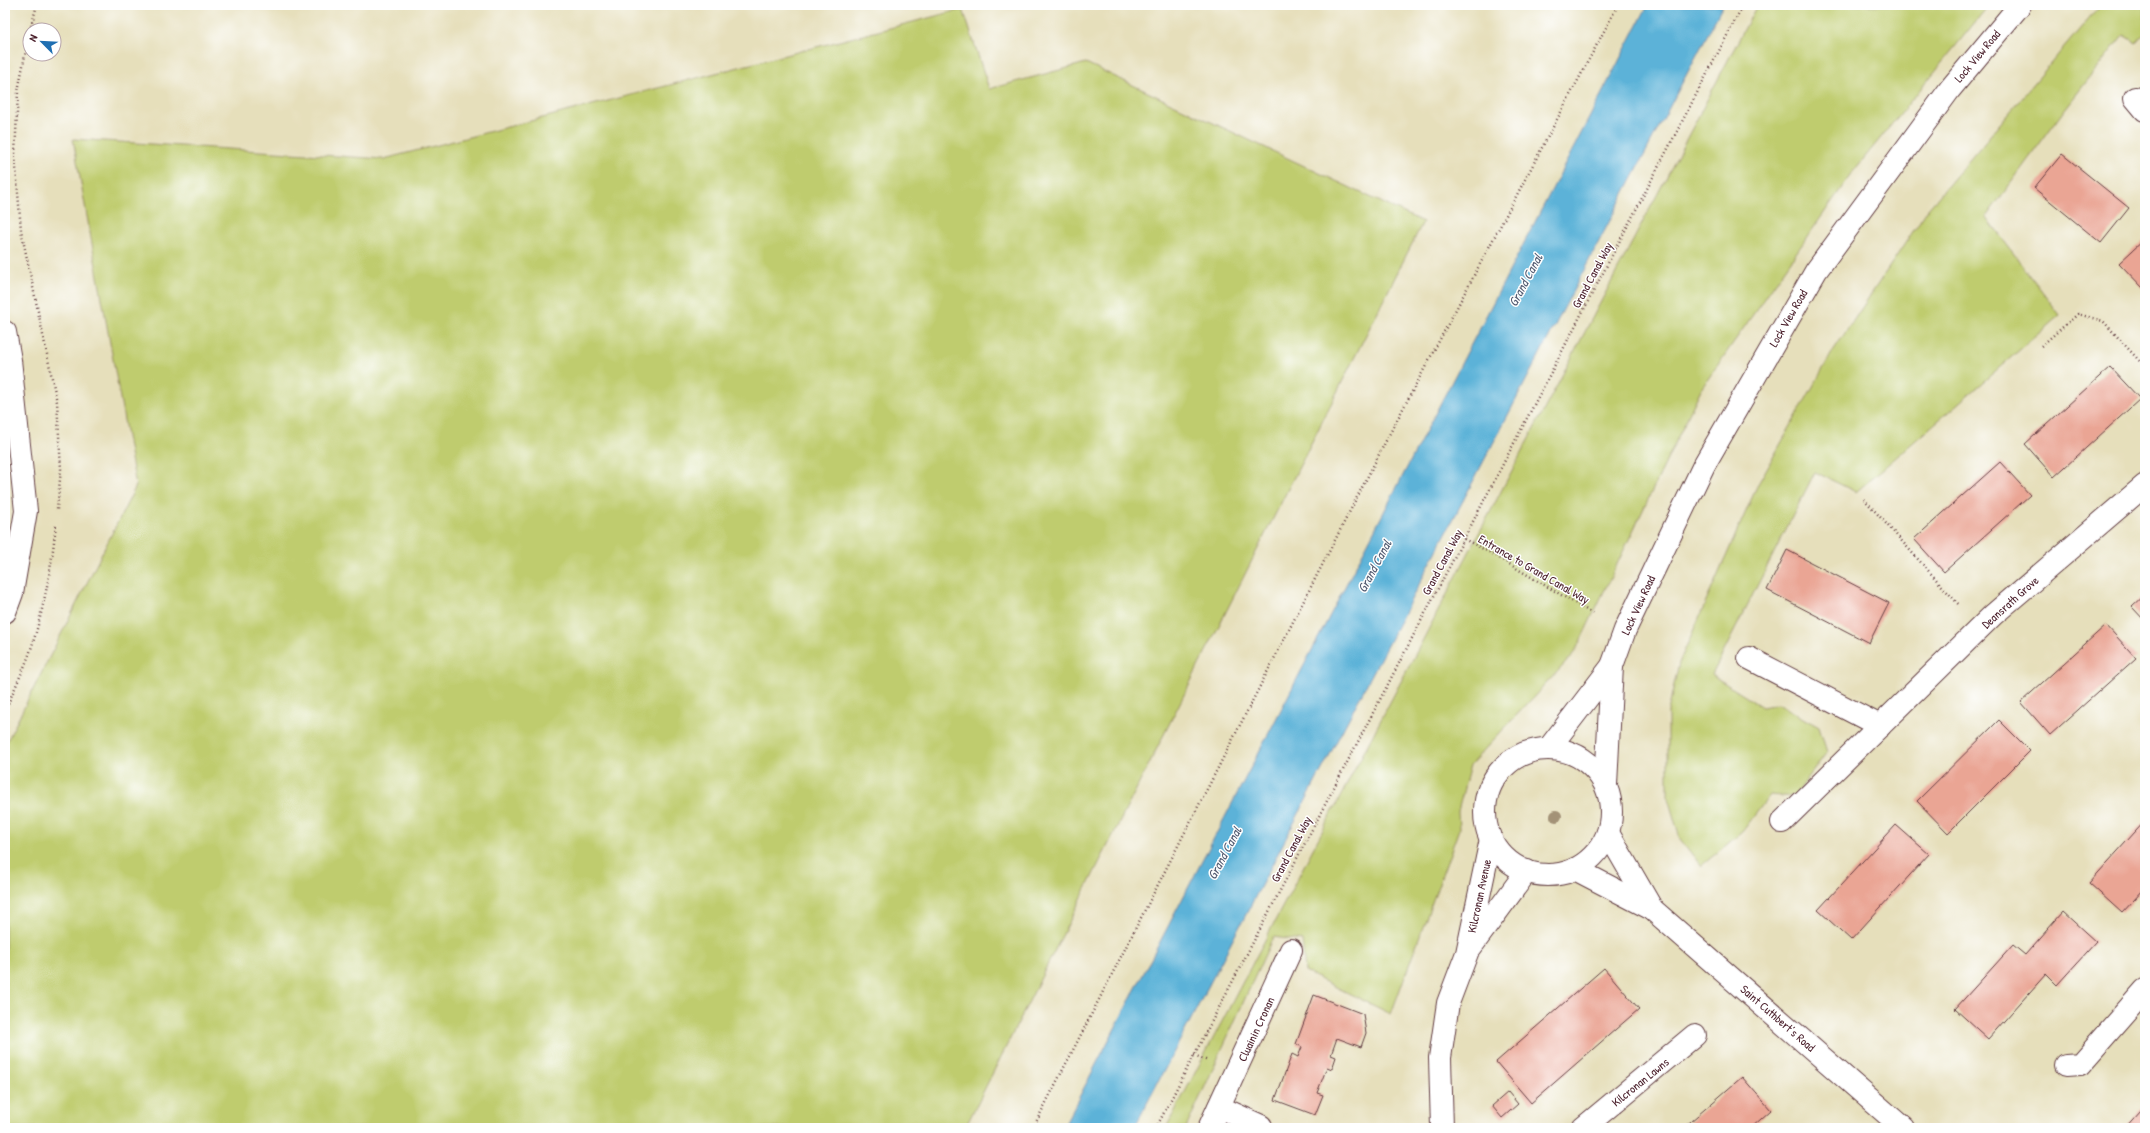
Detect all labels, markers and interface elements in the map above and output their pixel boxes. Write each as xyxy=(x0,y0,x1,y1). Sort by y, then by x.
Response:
north arrow xyxy=(22,22,62,62)
street label: Lock View Road xyxy=(1950,26,2004,86)
text: N xyxy=(25,32,41,43)
street label: Grand Canal Way xyxy=(1567,239,1617,311)
water label: Grand Canal xyxy=(1504,250,1547,309)
street label: Lock View Road xyxy=(1765,286,1811,350)
street label: Grand Canal Way xyxy=(1417,526,1467,598)
street label: Entrance to Grand Canal Way xyxy=(1475,530,1593,608)
water label: Grand Canal xyxy=(1353,536,1396,595)
street label: Lock View Road xyxy=(1617,572,1659,638)
street label: Deansrath Grove xyxy=(1978,572,2042,632)
street label: Grand Canal Way xyxy=(1266,813,1316,885)
water label: Grand Canal xyxy=(1203,823,1246,882)
street label: Kilcronan Avenue xyxy=(1463,857,1495,934)
street label: Saint Cuthbert’s Road xyxy=(1737,981,1819,1055)
street label: Cluainin Cronan xyxy=(1234,994,1278,1064)
street label: Kilcronan Lawns xyxy=(1608,1053,1673,1110)

